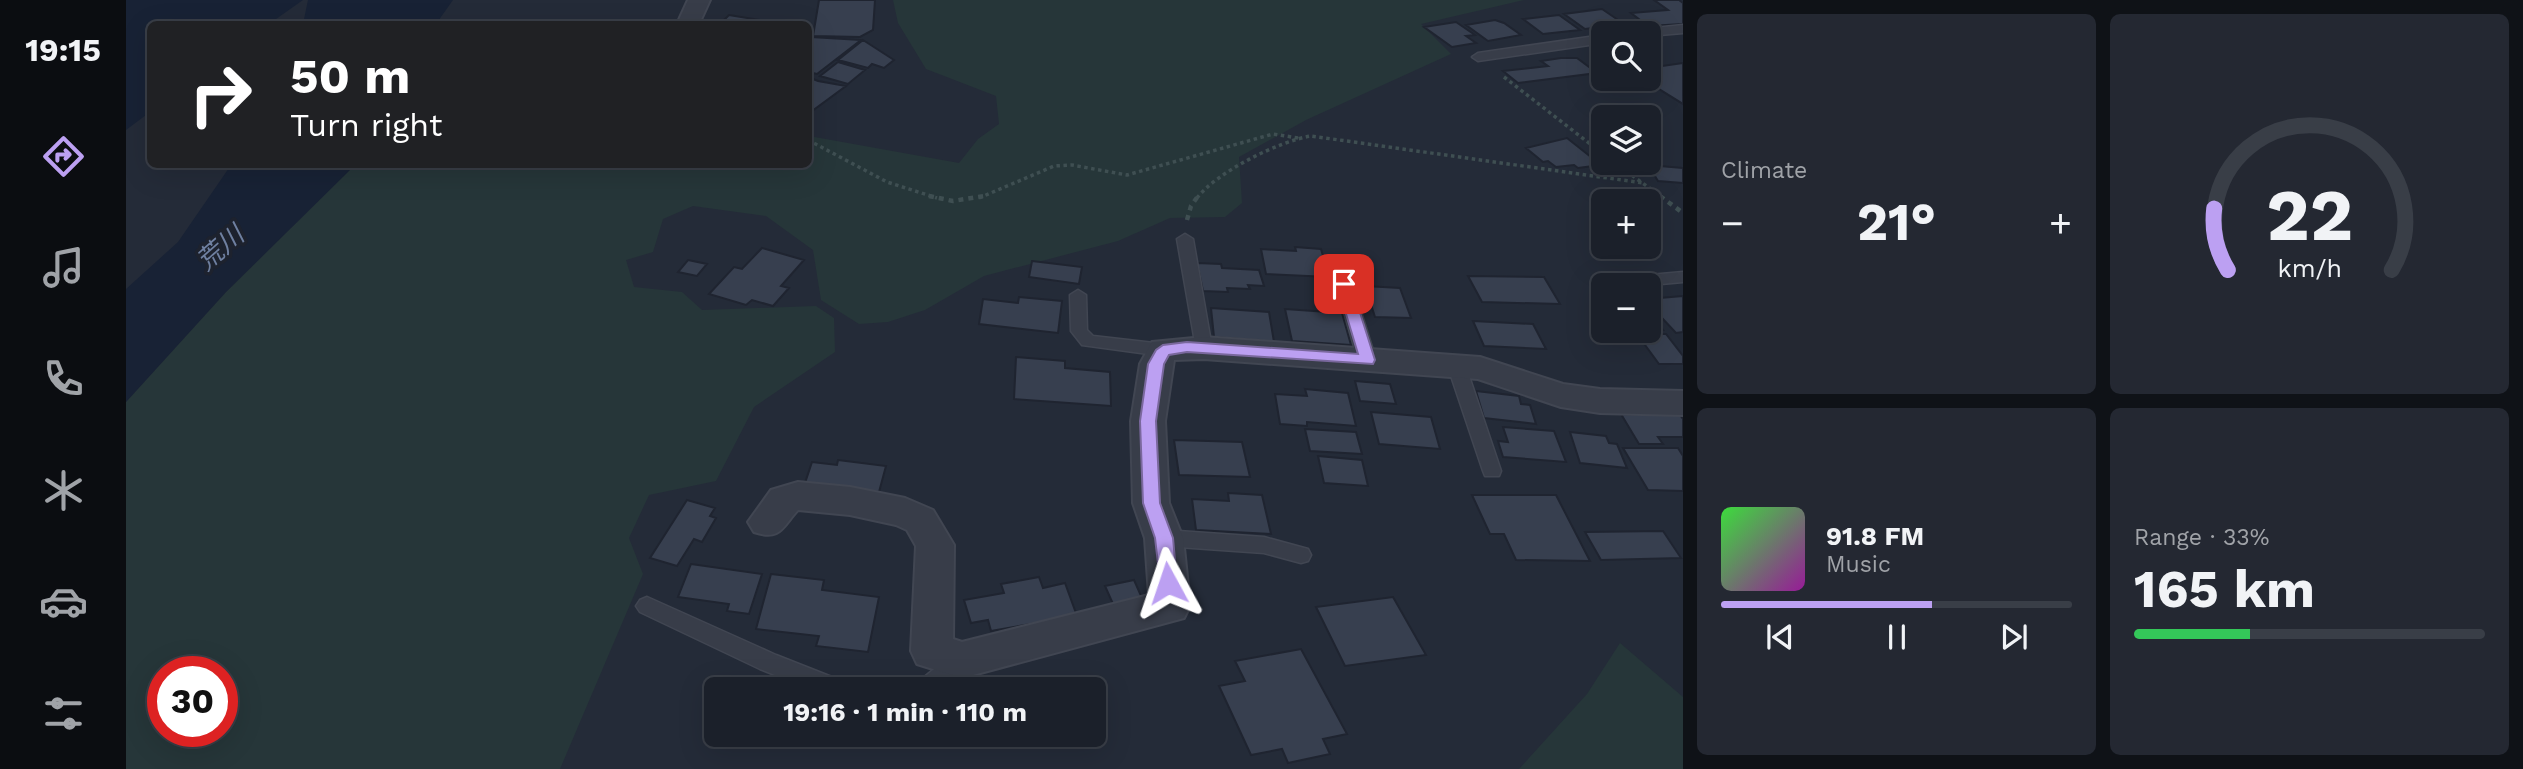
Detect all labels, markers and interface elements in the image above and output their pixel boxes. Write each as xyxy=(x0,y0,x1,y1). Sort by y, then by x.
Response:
map controls xyxy=(1591,21,1661,343)
button: search xyxy=(1591,21,1661,91)
text: 19:15 xyxy=(25,31,101,69)
text: 50 m xyxy=(290,47,410,105)
icon: right xyxy=(175,49,266,140)
button: layers xyxy=(1591,105,1661,175)
text: Turn right xyxy=(290,106,442,144)
icon: directions xyxy=(39,132,88,181)
text: Climate xyxy=(1721,157,1807,184)
text: 22 xyxy=(2266,172,2353,258)
button: + xyxy=(1591,189,1661,259)
text: 21° xyxy=(1857,192,1936,253)
text: − xyxy=(1721,201,1744,245)
text: + xyxy=(2049,201,2072,245)
water label: 荒川 xyxy=(191,218,252,276)
icon: music xyxy=(39,243,88,292)
pin xyxy=(1314,254,1374,314)
text: km/h xyxy=(2277,254,2342,283)
icon: arrive xyxy=(1325,265,1363,303)
button: − xyxy=(1591,273,1661,343)
icon: phone xyxy=(39,354,88,403)
icon: climate xyxy=(39,466,88,515)
text: 91.8 FM xyxy=(1826,521,1924,551)
text: Range · 33% xyxy=(2134,524,2269,551)
position arrow xyxy=(1131,546,1205,620)
text: Music xyxy=(1826,551,1891,578)
text: 165 km xyxy=(2134,559,2315,620)
icon: car xyxy=(39,577,88,626)
icon: previous xyxy=(1761,618,1799,656)
icon: pause xyxy=(1878,618,1916,656)
icon: next xyxy=(1995,618,2033,656)
speed limit sign: 30 xyxy=(147,656,238,747)
icon: filters xyxy=(39,689,88,738)
text: 19:16 · 1 min · 110 m xyxy=(783,697,1027,727)

